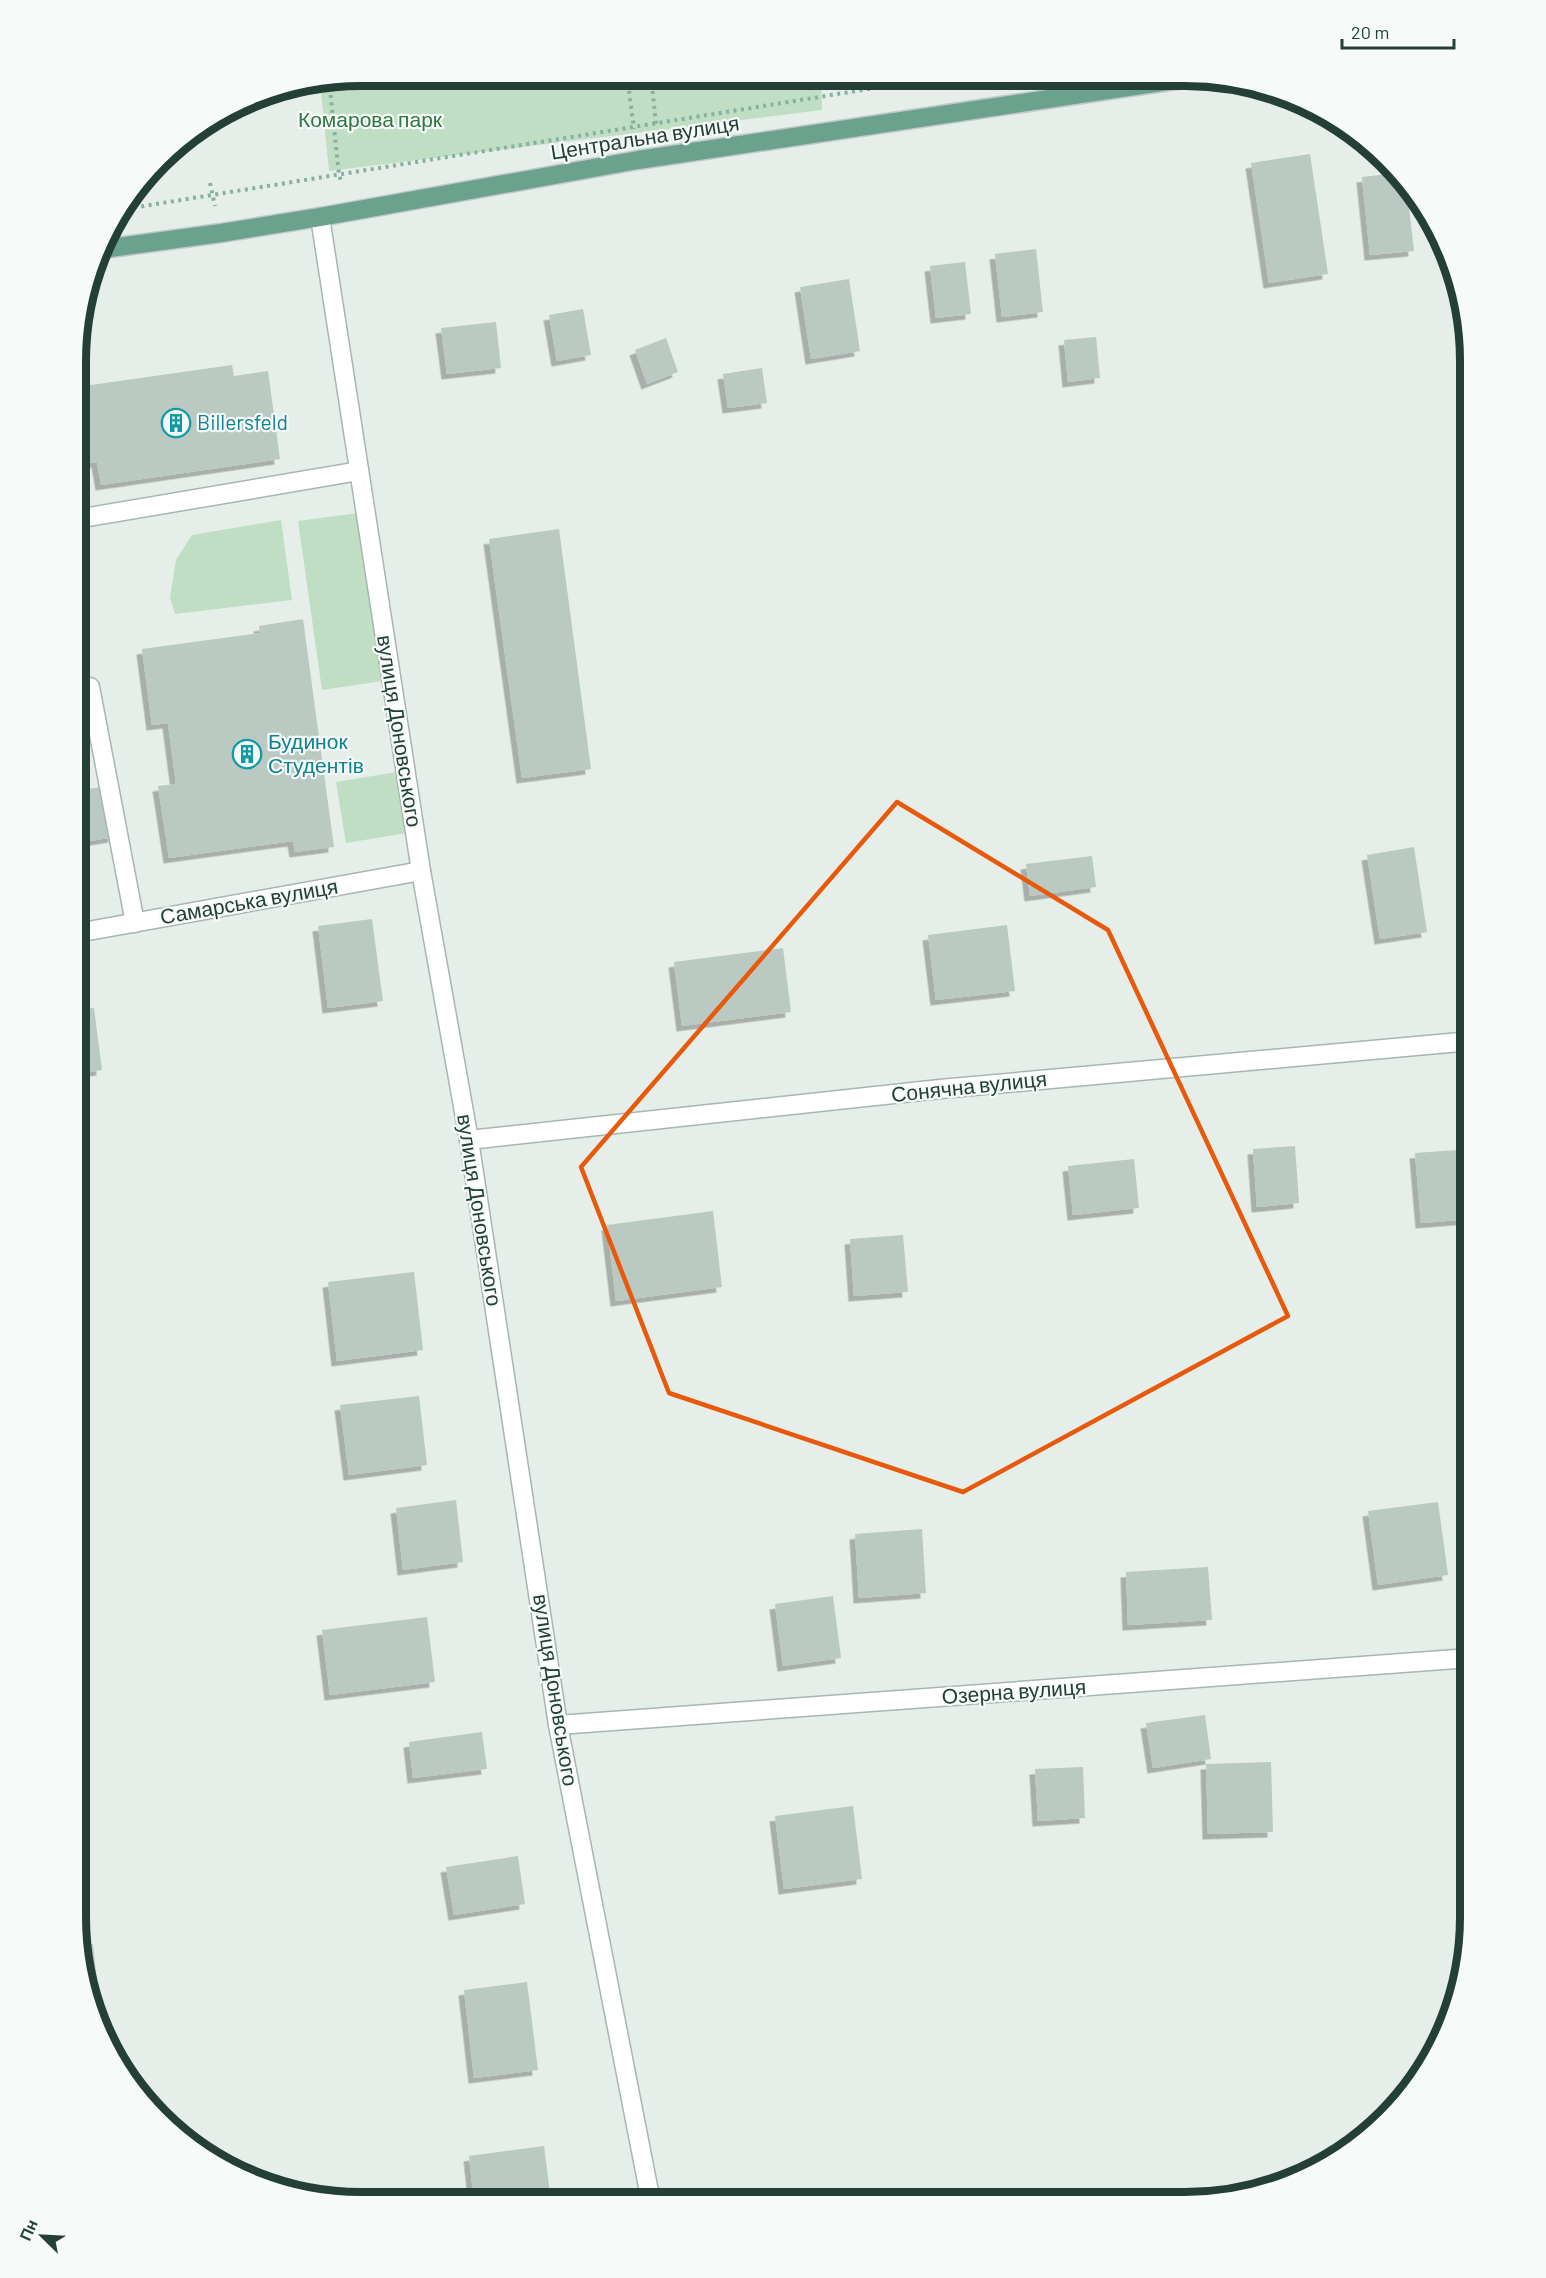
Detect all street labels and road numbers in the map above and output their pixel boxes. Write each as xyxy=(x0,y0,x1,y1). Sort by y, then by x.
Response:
street label: Центральна вулиця xyxy=(549,109,741,164)
street label: вулиця Доновського xyxy=(373,633,428,829)
street label: Самарська вулиця xyxy=(158,873,340,928)
street label: Сонячна вулиця xyxy=(890,1065,1048,1106)
street label: вулиця Доновського xyxy=(453,1112,508,1308)
street label: вулиця Доновського xyxy=(529,1592,584,1788)
street label: Озерна вулиця xyxy=(941,1673,1087,1708)

